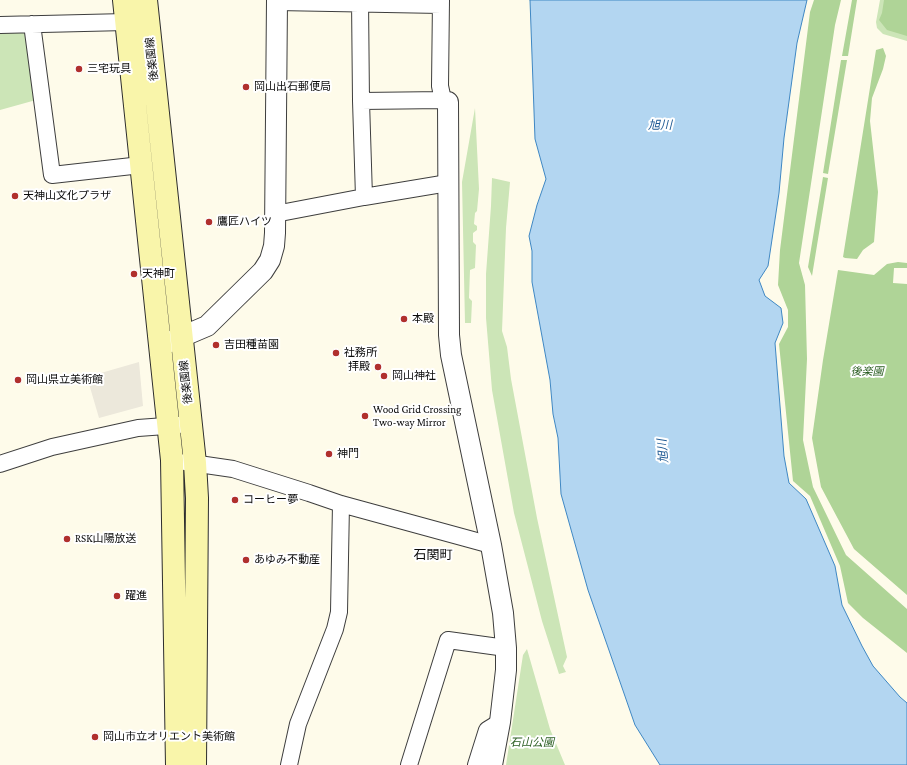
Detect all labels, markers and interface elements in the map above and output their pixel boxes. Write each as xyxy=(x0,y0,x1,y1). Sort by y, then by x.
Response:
street label: 後楽園線 xyxy=(143,36,161,82)
place label: 三宅玩具 xyxy=(87,62,131,76)
marker: 三宅玩具 xyxy=(74,64,84,74)
place label: 岡山出石郵便局 xyxy=(254,80,331,94)
marker: 岡山出石郵便局 xyxy=(241,82,251,92)
water label: 旭川 xyxy=(648,118,672,132)
place label: 天神山文化プラザ xyxy=(23,189,111,203)
marker: 天神山文化プラザ xyxy=(10,191,20,201)
place label: 鷹匠ハイツ xyxy=(217,215,272,229)
marker: 鷹匠ハイツ xyxy=(204,217,214,227)
place label: 天神町 xyxy=(142,267,175,281)
marker: 天神町 xyxy=(129,269,139,279)
place label: 本殿 xyxy=(412,312,434,326)
marker: 本殿 xyxy=(399,314,409,324)
place label: 吉田種苗園 xyxy=(224,338,279,352)
marker: 吉田種苗園 xyxy=(211,340,221,350)
place label: 社務所 xyxy=(344,346,377,360)
marker: 社務所 xyxy=(331,348,341,358)
street label: 後楽園線 xyxy=(177,359,195,405)
place label: 拝殿 xyxy=(348,360,370,374)
marker: 拝殿 xyxy=(373,362,383,372)
park label: 後楽園 xyxy=(851,365,883,379)
place label: 岡山神社 xyxy=(392,369,436,383)
marker: 岡山神社 xyxy=(379,371,389,381)
place label: 岡山県立美術館 xyxy=(26,373,103,387)
marker: 岡山県立美術館 xyxy=(13,375,23,385)
place label: Wood Grid Crossing Two-way Mirror xyxy=(373,403,461,429)
marker: Wood Grid Crossing Two-way Mirror xyxy=(360,411,370,421)
water label: 旭川 xyxy=(655,438,671,464)
place label: 神門 xyxy=(337,447,359,461)
marker: 神門 xyxy=(324,449,334,459)
place label: コーヒー夢 xyxy=(243,493,298,507)
marker: コーヒー夢 xyxy=(230,495,240,505)
place label: RSK山陽放送 xyxy=(75,532,136,546)
marker: RSK山陽放送 xyxy=(62,534,72,544)
district label: 石関町 xyxy=(414,547,452,563)
place label: あゆみ不動産 xyxy=(254,553,320,567)
marker: あゆみ不動産 xyxy=(241,555,251,565)
place label: 躍進 xyxy=(125,589,147,603)
marker: 躍進 xyxy=(112,591,122,601)
place label: 岡山市立オリエント美術館 xyxy=(103,730,235,744)
marker: 岡山市立オリエント美術館 xyxy=(90,732,100,742)
park label: 石山公園 xyxy=(510,736,554,750)

